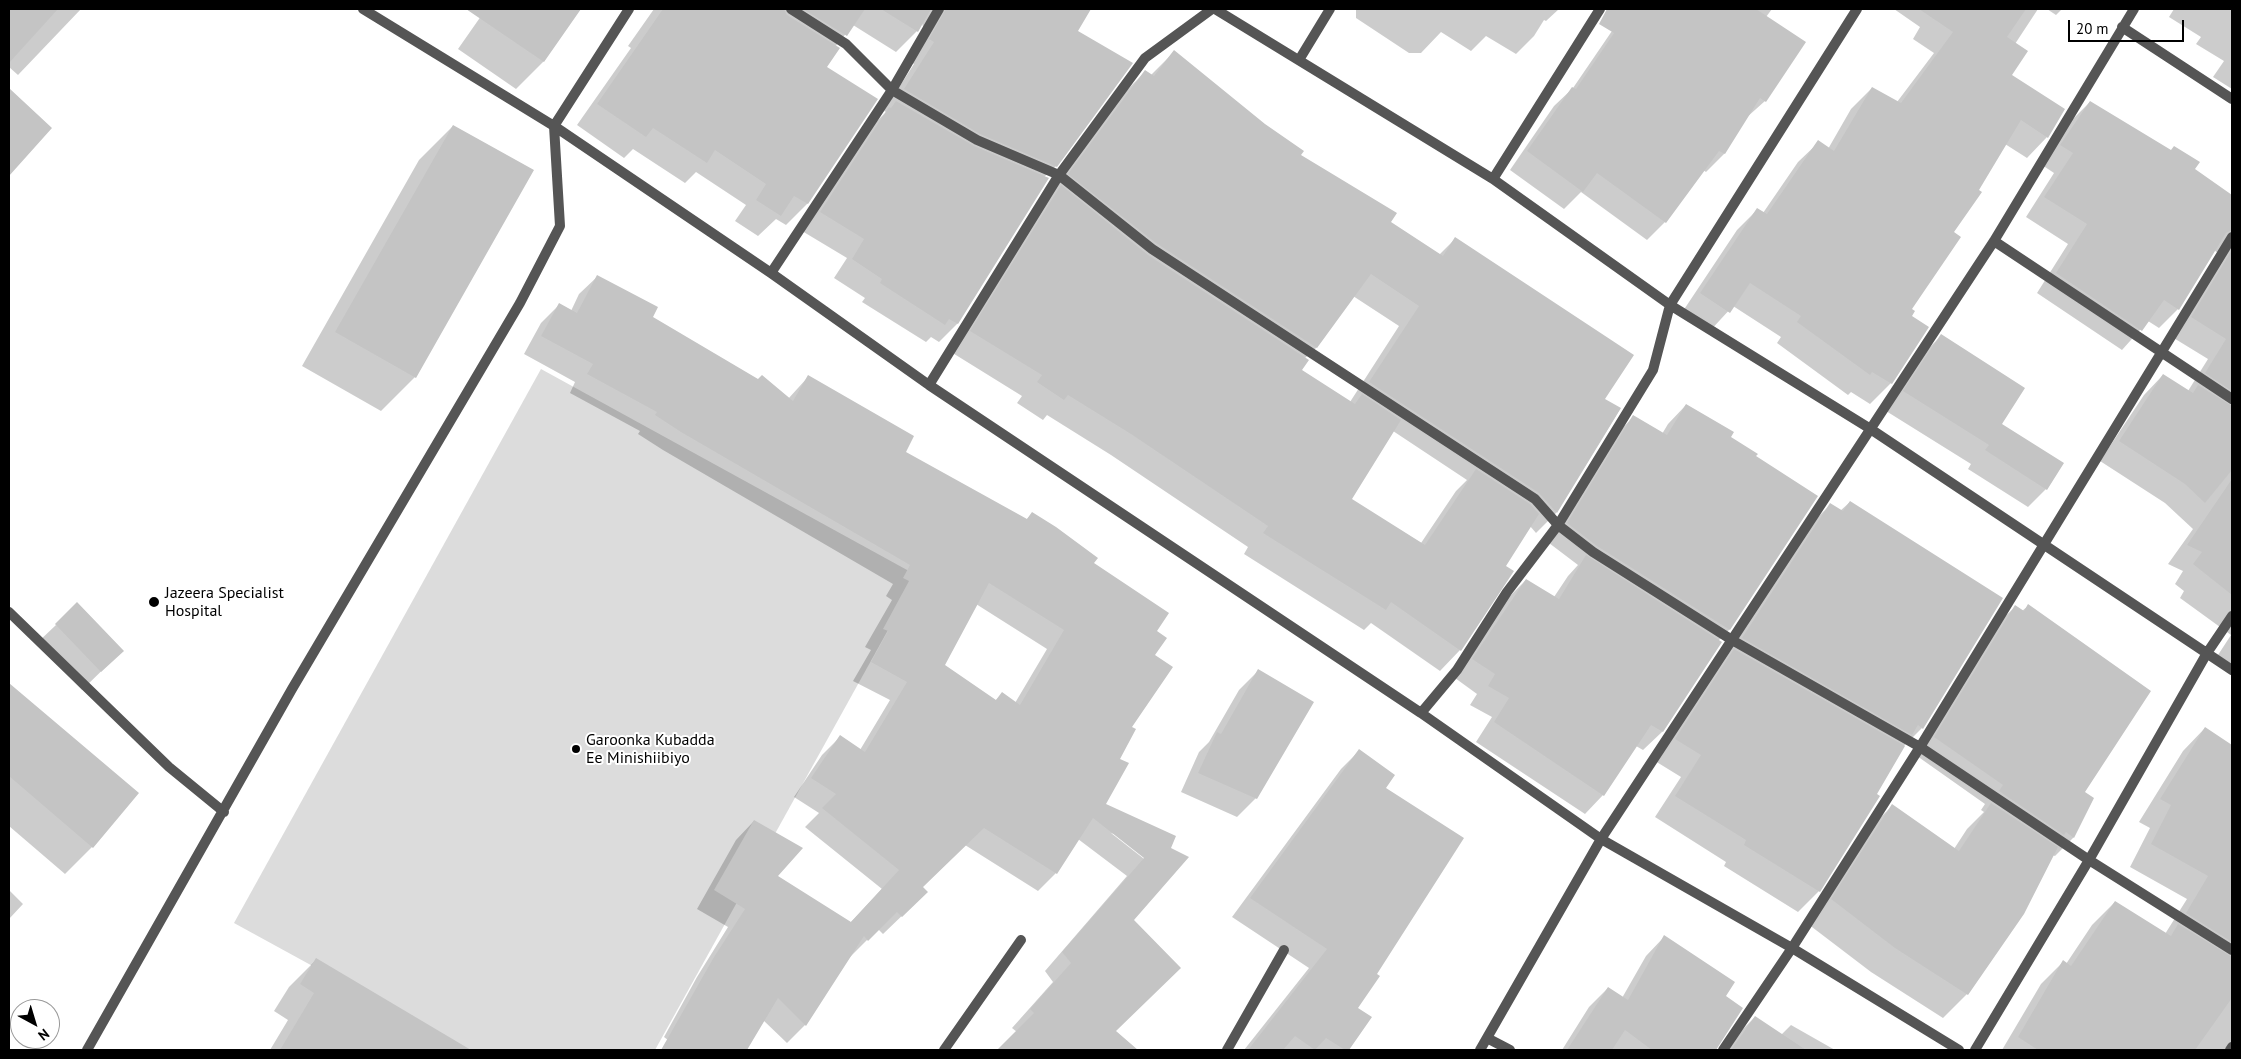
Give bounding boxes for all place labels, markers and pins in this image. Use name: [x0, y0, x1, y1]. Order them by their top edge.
place label: Jazeera Specialist Hospital: [165, 583, 284, 621]
marker: Jazeera Specialist Hospital: [147, 595, 161, 609]
place label: Garoonka Kubadda Ee Minishiibiyo: [586, 730, 715, 768]
marker: Garoonka Kubadda Ee Minishiibiyo: [570, 743, 582, 755]

